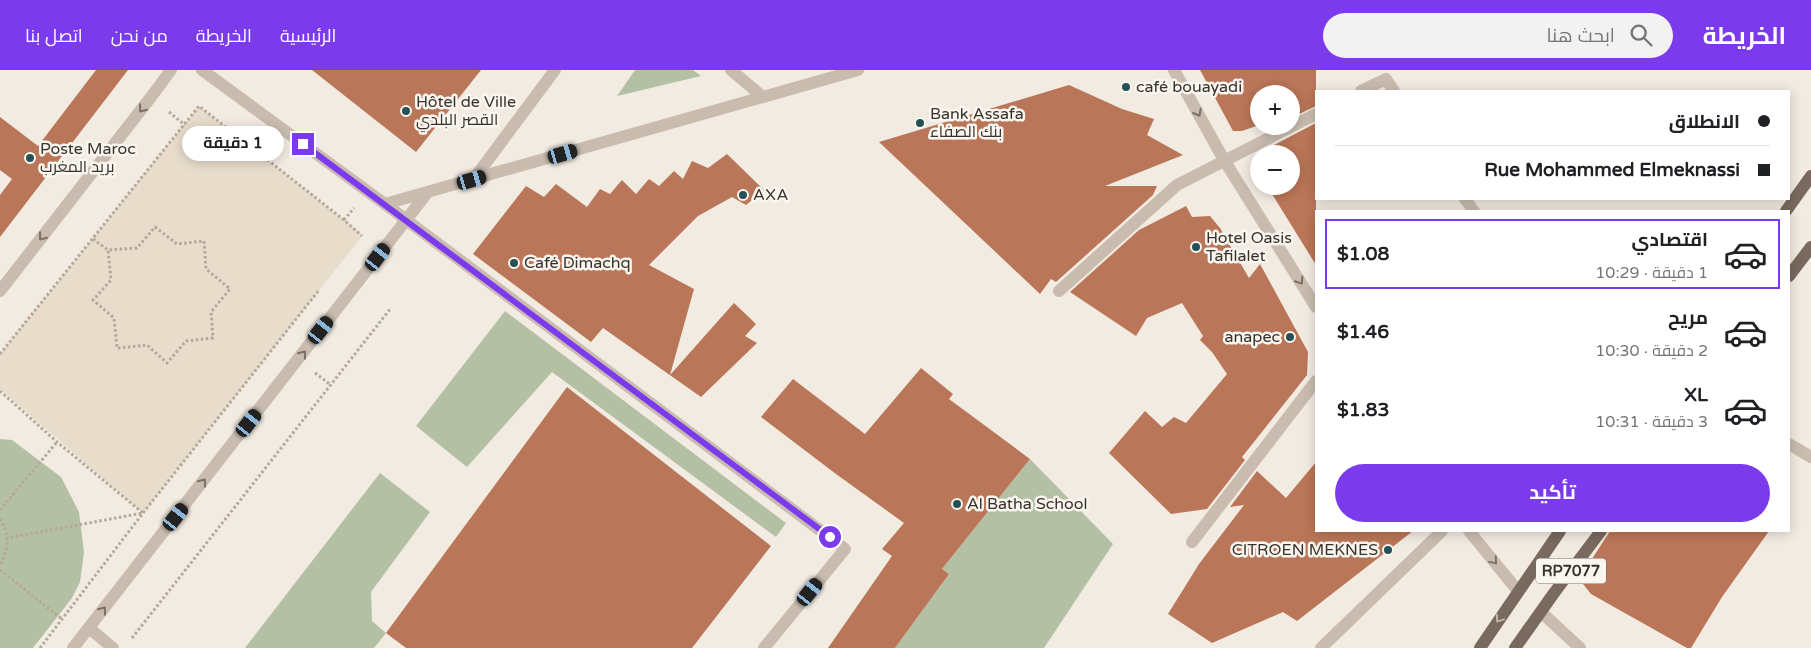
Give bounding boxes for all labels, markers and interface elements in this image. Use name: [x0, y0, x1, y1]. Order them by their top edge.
search box: [1323, 13, 1673, 58]
icon: search: [1627, 21, 1655, 49]
text: الخريطة: [1703, 22, 1786, 51]
text: اتصل بنا: [25, 25, 83, 47]
text: من نحن: [111, 25, 168, 47]
text: الخريطة: [196, 25, 252, 47]
text: الرئيسية: [280, 25, 336, 47]
text: ابحث هنا: [1546, 25, 1615, 47]
place label: café bouayadi: [1136, 77, 1242, 97]
marker: café bouayadi: [1120, 81, 1132, 93]
map controls: [1250, 85, 1300, 195]
button: +: [1250, 85, 1300, 135]
place label: Hôtel de Ville القصر البلدي: [416, 92, 516, 133]
one-way arrow: [139, 103, 147, 112]
place label: Bank Assafa بنك الصفاء: [930, 104, 1024, 142]
marker: Hôtel de Ville القصر البلدي: [400, 105, 412, 117]
one-way arrow: [1192, 107, 1202, 116]
text: الانطلاق: [1669, 111, 1740, 133]
marker: Bank Assafa بنك الصفاء: [914, 117, 926, 129]
callout: 1 دقيقة: [183, 126, 286, 162]
text: 1 دقيقة: [203, 133, 263, 153]
route end: [292, 133, 314, 155]
place label: Poste Maroc بريد المغرب: [40, 139, 136, 177]
car: [546, 143, 579, 165]
button: −: [1250, 145, 1300, 195]
marker: Poste Maroc بريد المغرب: [24, 152, 36, 164]
text: Rue Mohammed Elmeknassi: [1484, 159, 1740, 181]
car: [455, 169, 488, 191]
place label: AXA: [753, 185, 789, 205]
marker: AXA: [737, 189, 749, 201]
place label: Hotel Oasis Tafilalet: [1206, 228, 1292, 266]
text: اقتصادي: [1632, 229, 1708, 251]
one-way arrow: [38, 232, 47, 241]
icon: car: [1723, 232, 1768, 277]
car: [362, 241, 393, 273]
marker: Hotel Oasis Tafilalet: [1190, 241, 1202, 253]
text: $1.08: [1337, 243, 1389, 265]
place label: Café Dimachq: [524, 253, 631, 273]
marker: Café Dimachq: [508, 257, 520, 269]
text: 1 دقيقة · 10:29: [1595, 263, 1708, 283]
one-way arrow: [1294, 276, 1304, 285]
text: مريح: [1668, 307, 1708, 329]
icon: car: [1723, 310, 1768, 355]
car: [305, 314, 336, 346]
text: $1.46: [1337, 321, 1389, 343]
place label: anapec: [1225, 327, 1280, 347]
marker: anapec: [1284, 331, 1296, 343]
text: 2 دقيقة · 10:30: [1595, 341, 1708, 361]
one-way arrow: [298, 351, 306, 360]
text: XL: [1684, 384, 1708, 406]
icon: car: [1723, 388, 1768, 433]
text: $1.83: [1337, 399, 1389, 421]
car: [233, 407, 264, 439]
text: 3 دقيقة · 10:31: [1595, 412, 1708, 432]
button: تأكيد: [1335, 464, 1770, 522]
one-way arrow: [198, 479, 206, 488]
place label: Al Batha School: [967, 494, 1087, 514]
marker: Al Batha School: [951, 498, 963, 510]
car: [160, 501, 191, 533]
route start: [819, 526, 841, 548]
place label: CITROEN MEKNES: [1232, 540, 1378, 560]
marker: CITROEN MEKNES: [1382, 544, 1394, 556]
one-way arrow: [1488, 555, 1496, 564]
road number: RP7077: [1536, 558, 1606, 584]
car: [794, 576, 825, 608]
one-way arrow: [97, 606, 106, 616]
one-way arrow: [1496, 614, 1505, 623]

